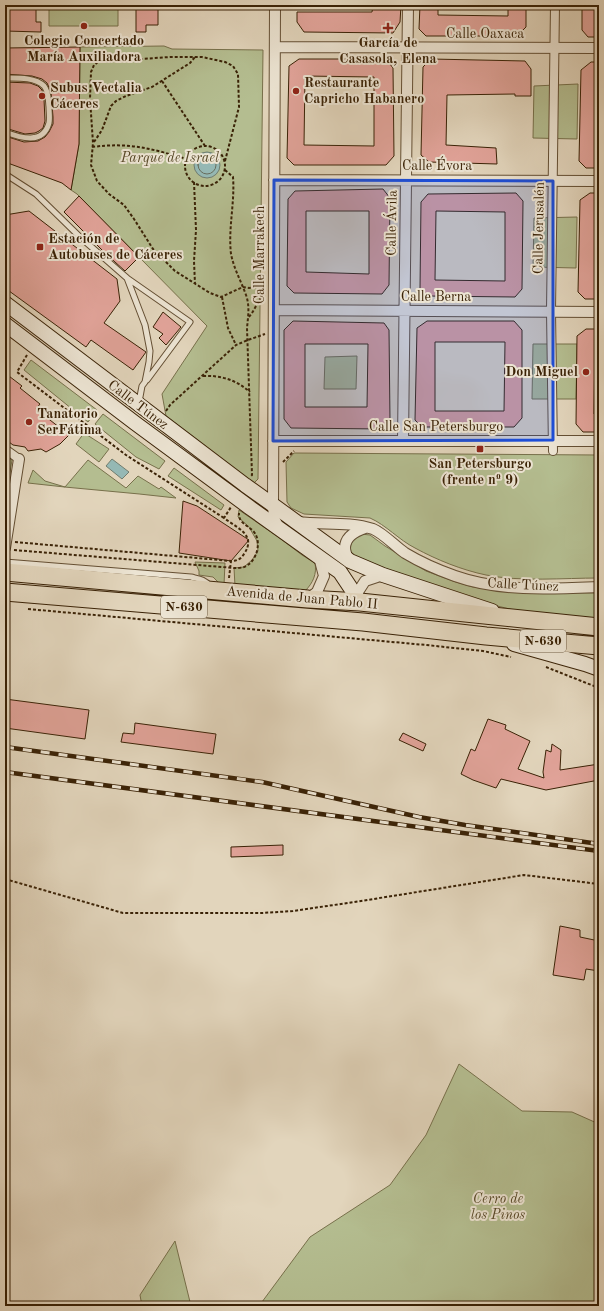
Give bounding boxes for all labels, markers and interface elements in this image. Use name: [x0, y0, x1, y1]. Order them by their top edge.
marker: Colegio Concertado María Auxiliadora: [79, 21, 89, 31]
marker: García de Casasola, Elena: [383, 23, 393, 33]
street label: Calle Oaxaca: [446, 27, 524, 41]
place label: Colegio Concertado María Auxiliadora: [24, 34, 144, 64]
place label: García de Casasola, Elena: [339, 36, 437, 66]
place label: Restaurante Capricho Habanero: [304, 76, 424, 106]
place label: Subus Vectalia Cáceres: [50, 81, 142, 111]
marker: Restaurante Capricho Habanero: [291, 86, 301, 96]
marker: Subus Vectalia Cáceres: [37, 91, 47, 101]
park label: Parque de Israel: [120, 151, 219, 166]
street label: Calle Évora: [402, 156, 472, 173]
street label: Calle Jerusalén: [531, 181, 547, 274]
street label: Calle Ávila: [381, 190, 400, 256]
street label: Calle Marrakech: [253, 205, 267, 304]
place label: Estación de Autobuses de Cáceres: [48, 232, 182, 262]
marker: Estación de Autobuses de Cáceres: [35, 242, 45, 252]
street label: Calle Berna: [401, 290, 471, 304]
place label: Don Miguel: [505, 365, 578, 379]
marker: Don Miguel: [581, 367, 591, 377]
street label: Calle Túnez: [105, 378, 171, 432]
place label: Tanatorio SerFátima: [37, 407, 102, 437]
marker: Tanatorio SerFátima: [24, 417, 34, 427]
street label: Calle San Petersburgo: [369, 420, 503, 434]
marker: San Petersburgo (frente nº 9): [475, 444, 485, 454]
place label: San Petersburgo (frente nº 9): [429, 457, 531, 487]
street label: Calle Túnez: [487, 576, 559, 594]
street label: Avenida de Juan Pablo II: [226, 584, 378, 612]
road number: N-630: [161, 596, 207, 618]
road number: N-630: [520, 630, 566, 652]
park label: Cerro de los Pinos: [471, 1192, 525, 1222]

